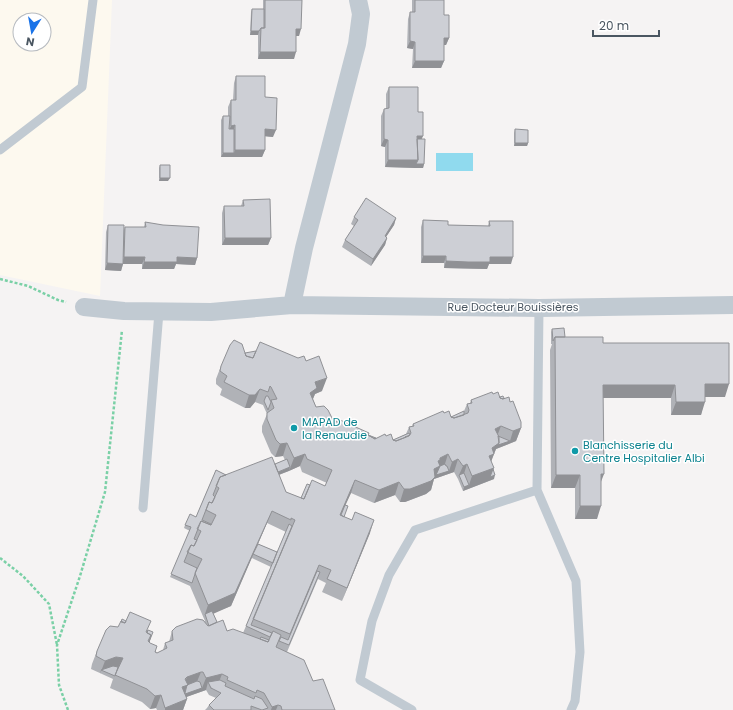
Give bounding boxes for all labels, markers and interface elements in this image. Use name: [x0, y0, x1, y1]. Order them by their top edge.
north arrow: [12, 12, 52, 52]
scale bar: [593, 12, 659, 38]
text: 20 m: [599, 17, 629, 34]
text: N: [25, 33, 36, 50]
street label: Rue Docteur Bouissières: [447, 299, 579, 315]
place label: MAPAD de la Renaudie: [302, 414, 367, 443]
marker: MAPAD de la Renaudie: [289, 423, 299, 433]
place label: Blanchisserie du Centre Hospitalier Albi: [583, 437, 705, 466]
marker: Blanchisserie du Centre Hospitalier Albi: [570, 446, 580, 456]

